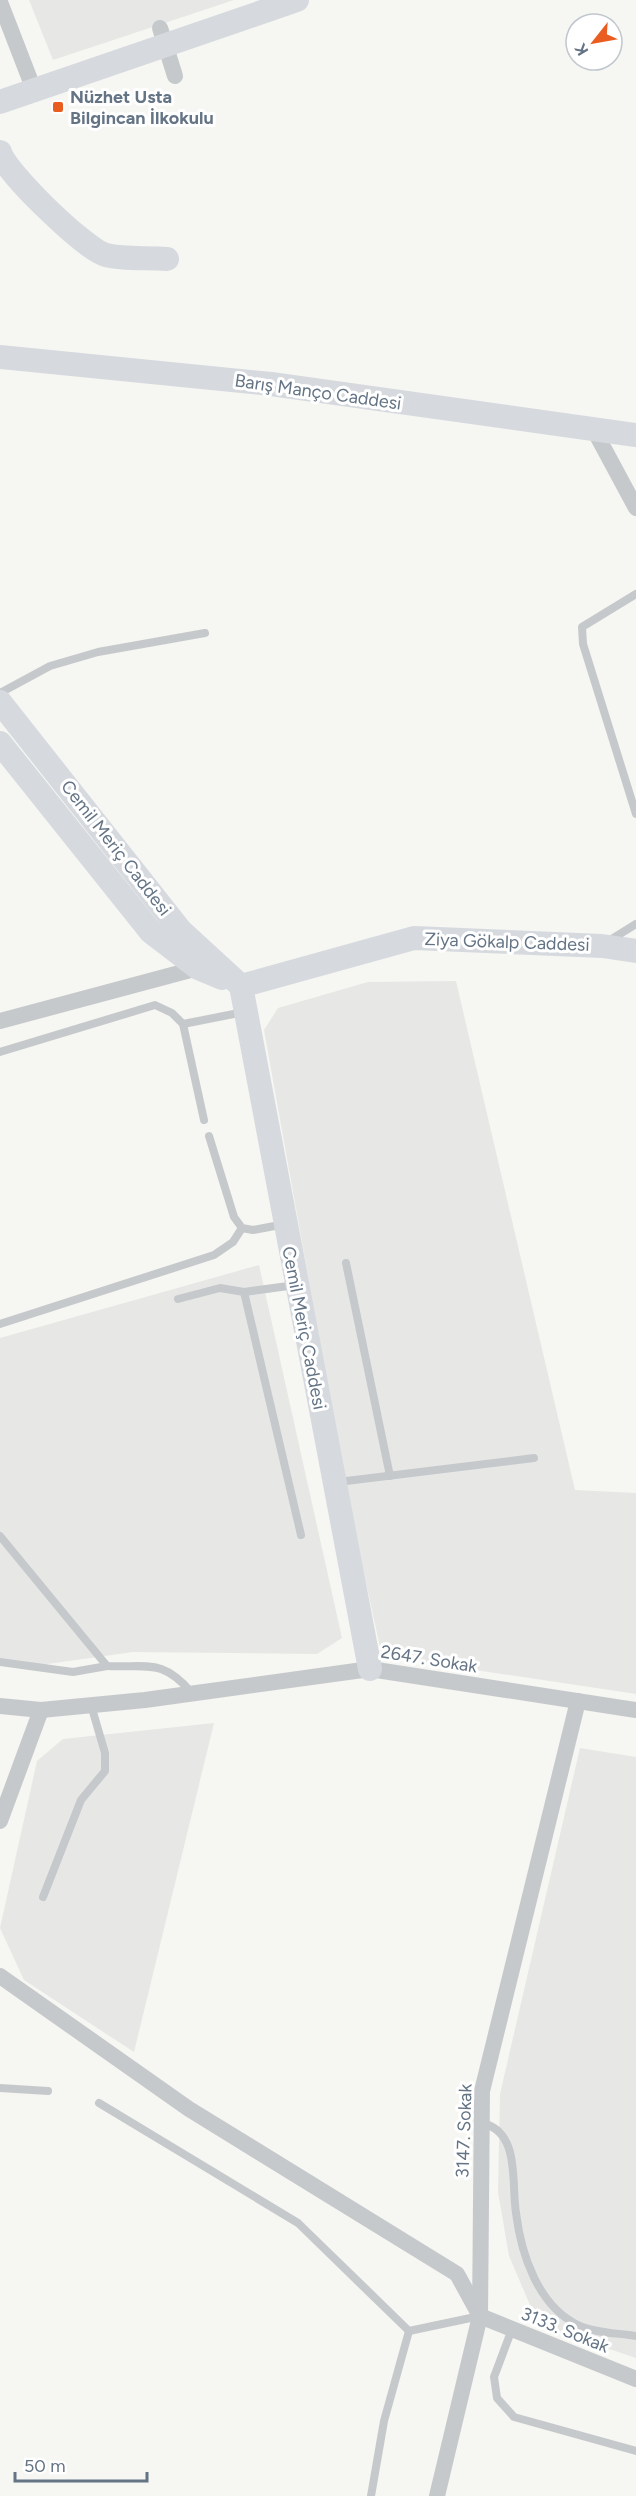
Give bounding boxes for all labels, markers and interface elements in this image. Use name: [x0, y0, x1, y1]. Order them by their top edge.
north arrow: [564, 12, 624, 72]
text: K: [571, 40, 592, 59]
place label: Nüzhet Usta Bilgincan İlkokulu: [70, 86, 214, 129]
marker: Nüzhet Usta Bilgincan İlkokulu: [51, 100, 65, 114]
street label: Barış Manço Caddesi: [233, 369, 403, 415]
street label: Cemil Meriç Caddesi: [56, 776, 176, 920]
street label: Ziya Gökalp Caddesi: [424, 928, 590, 956]
street label: Cemil Meriç Caddesi: [277, 1244, 331, 1412]
street label: 2647. Sokak: [379, 1641, 479, 1678]
street label: 3147. Sokak: [451, 2083, 477, 2178]
street label: 3133. Sokak: [518, 2302, 612, 2358]
scale bar: [15, 2445, 147, 2483]
text: 50 m: [24, 2455, 66, 2477]

